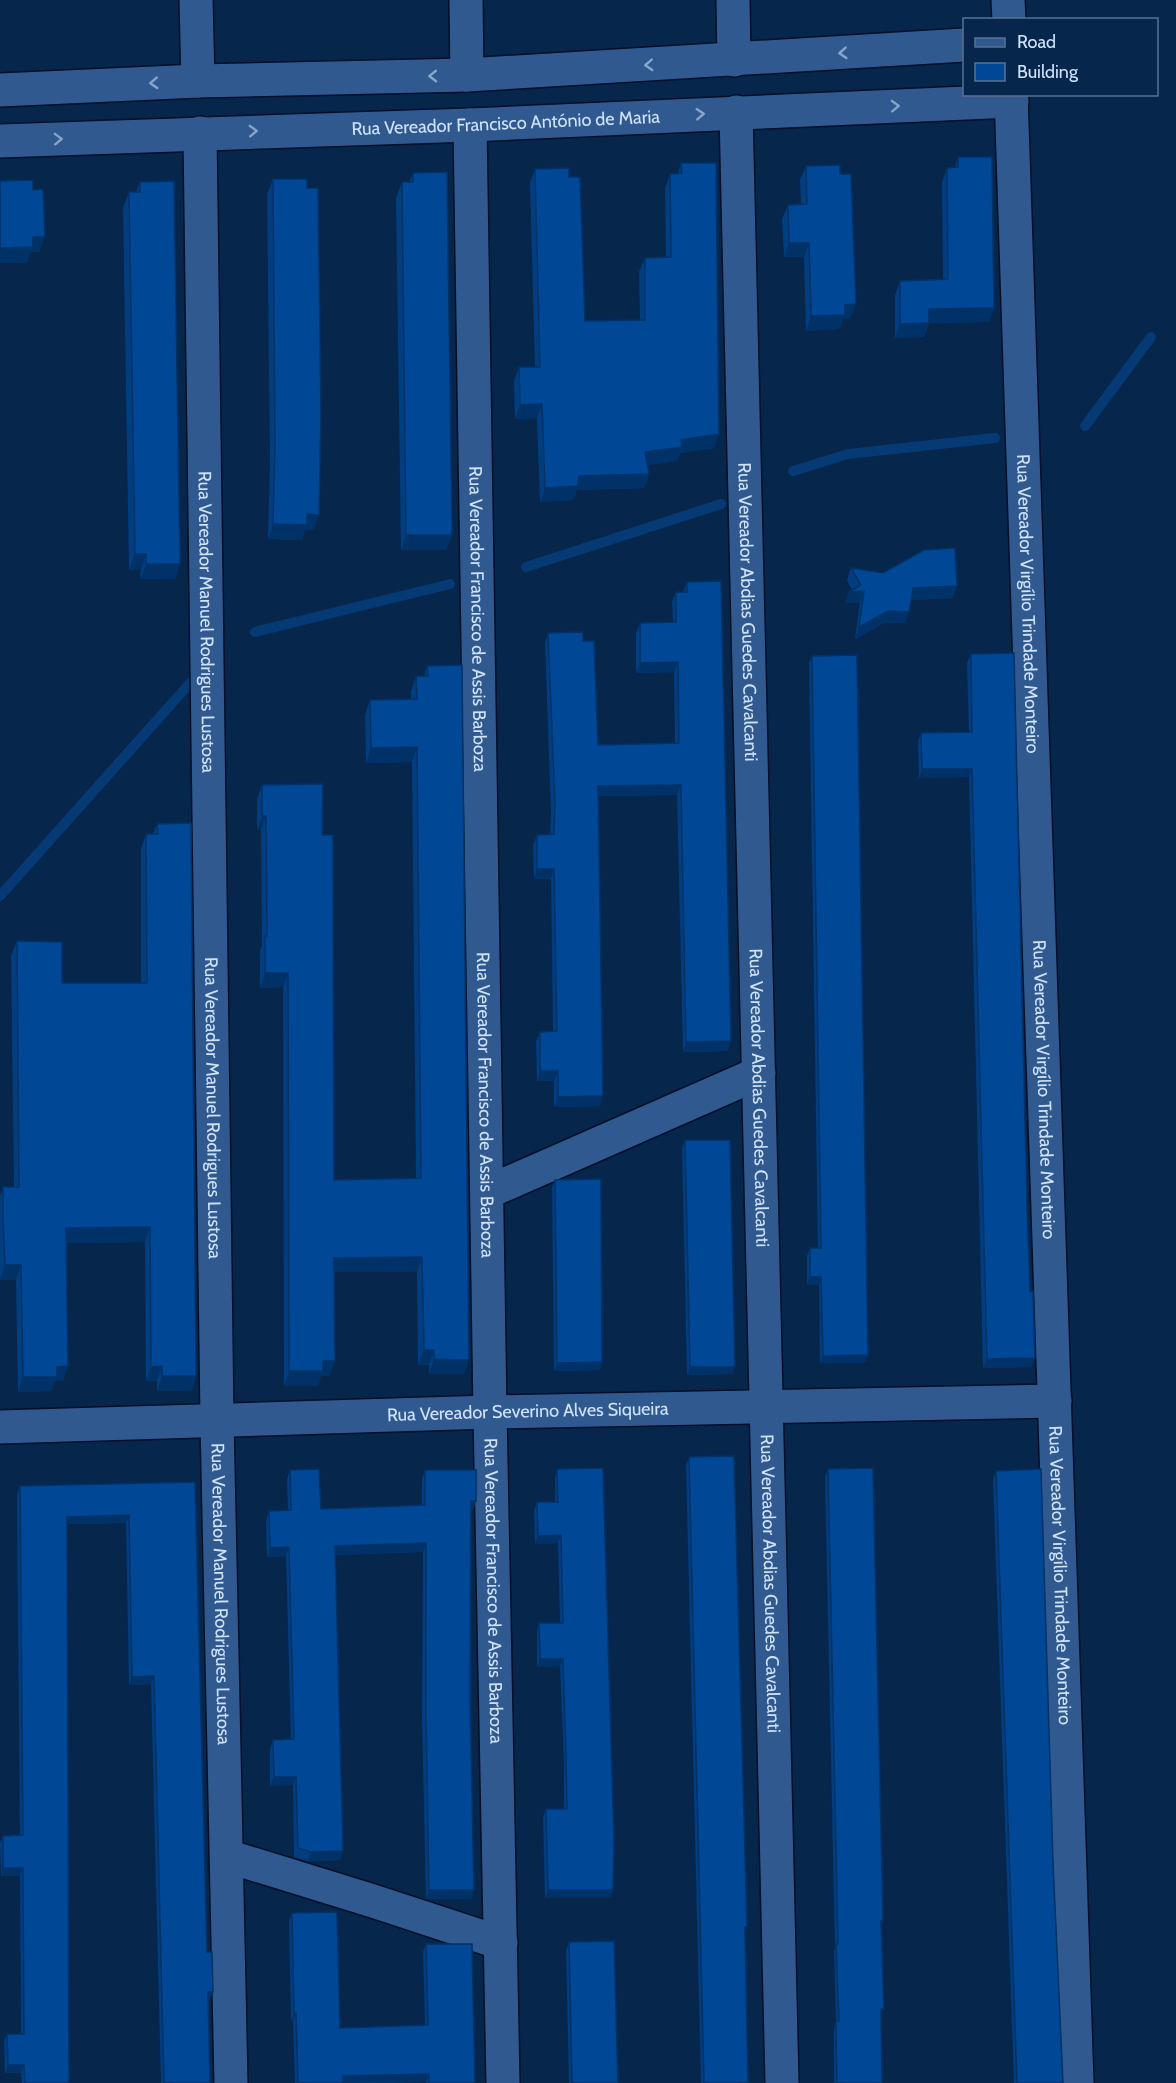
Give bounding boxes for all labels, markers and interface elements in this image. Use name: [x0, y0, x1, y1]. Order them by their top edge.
legend: [963, 18, 1158, 96]
text: Road: [1017, 31, 1056, 53]
one-way arrow: [839, 46, 848, 59]
one-way arrow: [644, 58, 653, 71]
text: Building: [1017, 61, 1079, 83]
one-way arrow: [428, 70, 437, 82]
one-way arrow: [150, 77, 159, 90]
one-way arrow: [890, 99, 899, 112]
street label: Rua Vereador Francisco António de Maria: [351, 106, 661, 140]
one-way arrow: [695, 107, 704, 120]
one-way arrow: [249, 125, 258, 138]
one-way arrow: [54, 133, 63, 145]
street label: Rua Vereador Virgílio Trindade Monteiro: [1012, 454, 1044, 754]
street label: Rua Vereador Abdias Guedes Cavalcanti: [733, 462, 762, 762]
street label: Rua Vereador Francisco de Assis Barboza: [464, 466, 491, 772]
street label: Rua Vereador Manuel Rodrigues Lustosa: [193, 471, 219, 773]
street label: Rua Vereador Virgílio Trindade Monteiro: [1028, 939, 1060, 1240]
street label: Rua Vereador Abdias Guedes Cavalcanti: [745, 948, 773, 1247]
street label: Rua Vereador Francisco de Assis Barboza: [472, 952, 499, 1258]
street label: Rua Vereador Manuel Rodrigues Lustosa: [200, 957, 226, 1259]
street label: Rua Vereador Severino Alves Siqueira: [387, 1398, 669, 1426]
street label: Rua Vereador Virgílio Trindade Monteiro: [1044, 1425, 1076, 1725]
street label: Rua Vereador Abdias Guedes Cavalcanti: [756, 1434, 785, 1733]
street label: Rua Vereador Francisco de Assis Barboza: [480, 1438, 507, 1744]
street label: Rua Vereador Manuel Rodrigues Lustosa: [206, 1443, 235, 1745]

